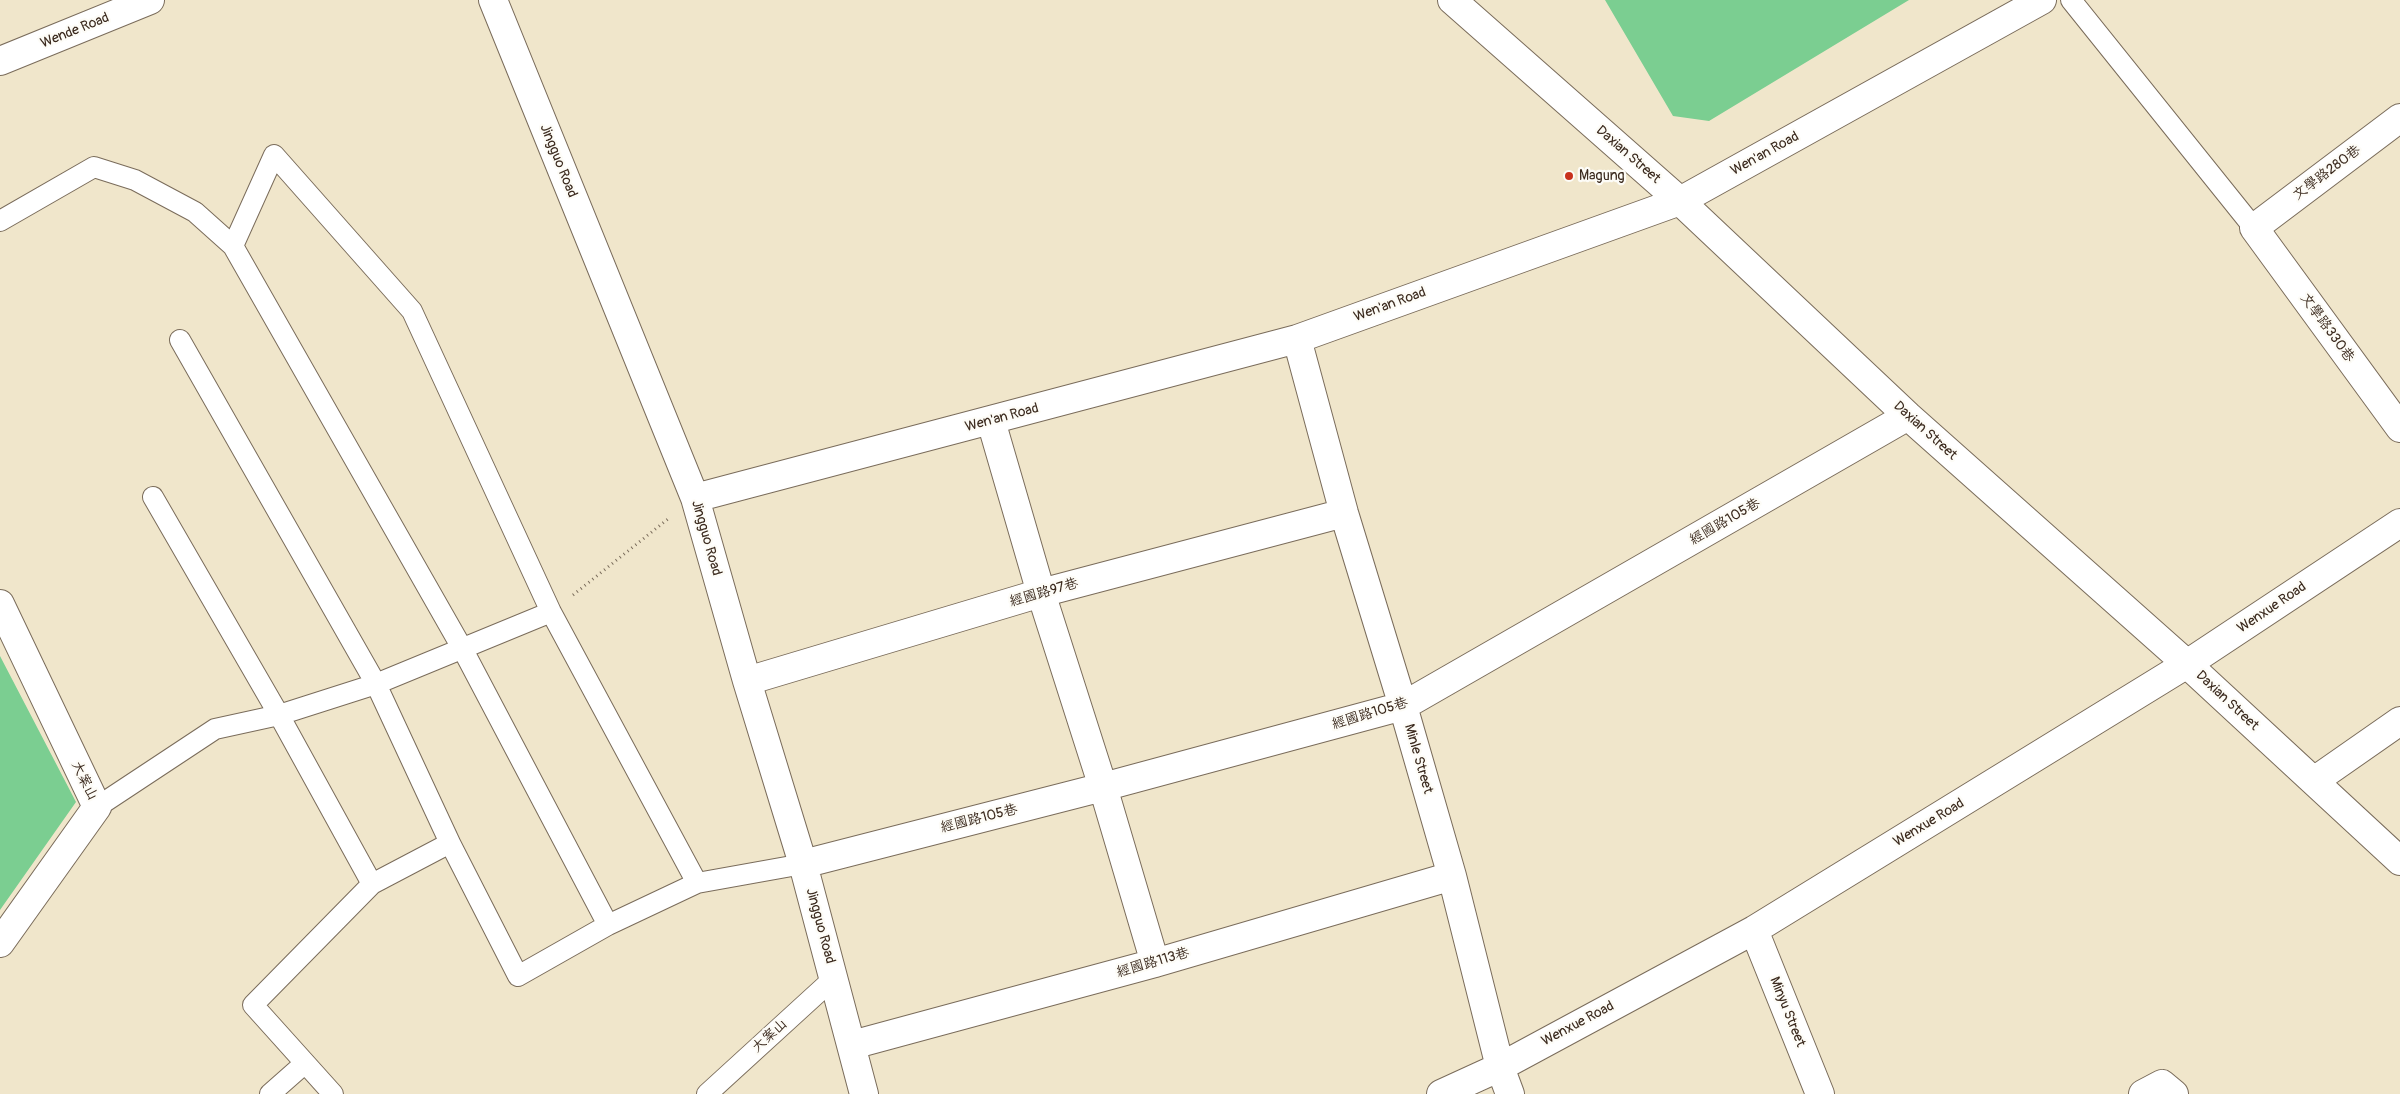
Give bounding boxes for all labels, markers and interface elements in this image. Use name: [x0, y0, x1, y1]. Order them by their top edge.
street label: Wende Road: [38, 10, 112, 52]
street label: Jingguo Road: [536, 122, 580, 200]
street label: Daxian Street: [1592, 122, 1664, 188]
street label: Wen'an Road: [1728, 128, 1802, 180]
street label: 文學路280巷: [2290, 142, 2364, 204]
place label: Magung: [1579, 168, 1625, 184]
marker: Magung: [1563, 170, 1575, 182]
street label: Wen'an Road: [1352, 284, 1428, 326]
street label: 文學路330巷: [2296, 290, 2358, 366]
street label: Daxian Street: [1890, 398, 1960, 464]
street label: Wen'an Road: [963, 400, 1041, 436]
street label: 經國路105巷: [1687, 495, 1763, 549]
street label: Jingguo Road: [687, 498, 725, 578]
street label: 經國路97巷: [1008, 575, 1080, 611]
street label: Wenxue Road: [2234, 579, 2310, 637]
street label: Daxian Street: [2192, 668, 2262, 734]
street label: 經國路105巷: [1330, 694, 1410, 734]
street label: Minle Street: [1400, 722, 1436, 796]
street label: 大案山: [67, 758, 101, 804]
street label: Wenxue Road: [1891, 795, 1967, 851]
street label: 經國路105巷: [939, 801, 1019, 837]
street label: Jingguo Road: [802, 886, 838, 966]
street label: 經國路113巷: [1115, 945, 1191, 981]
street label: Minyu Street: [1765, 975, 1809, 1049]
street label: Wenxue Road: [1539, 998, 1617, 1050]
street label: 大案山: [749, 1016, 791, 1056]

